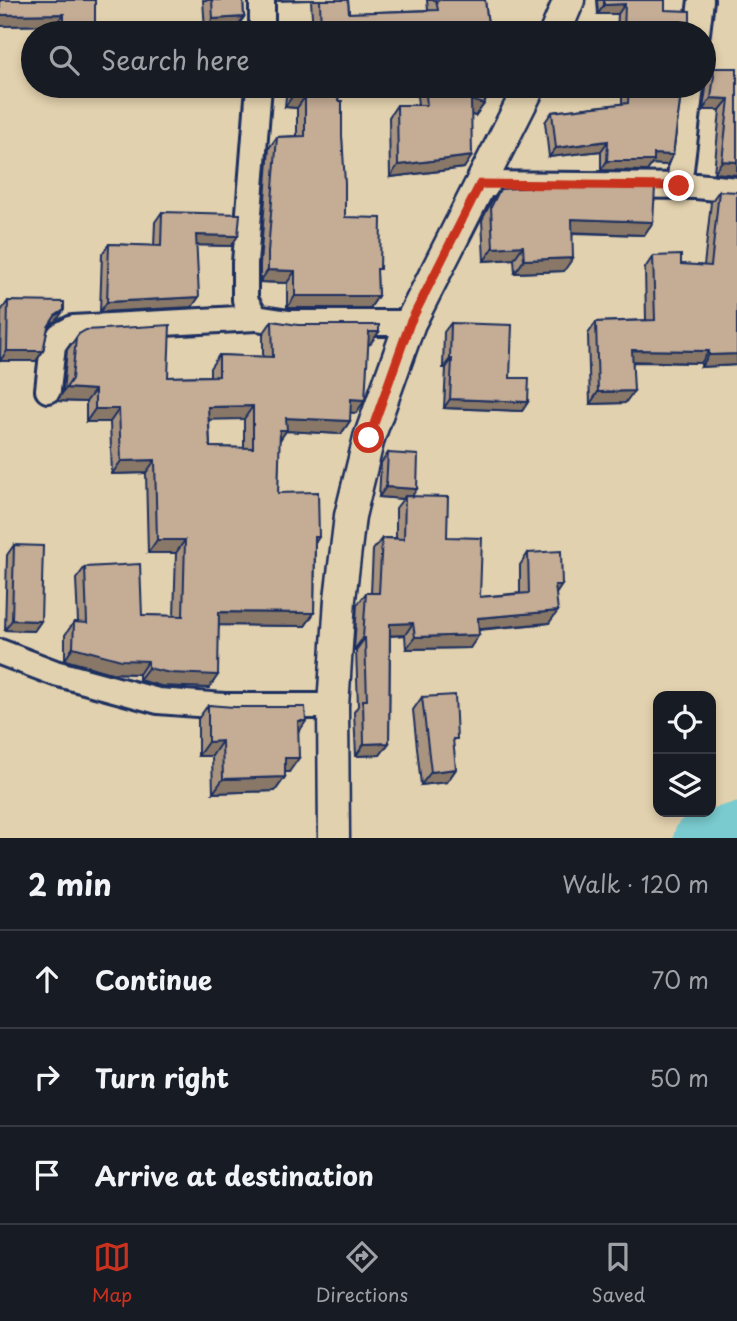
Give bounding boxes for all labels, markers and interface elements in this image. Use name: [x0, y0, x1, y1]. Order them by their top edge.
search box: [21, 21, 716, 98]
text: Search here: [101, 40, 250, 79]
icon: search: [45, 41, 83, 79]
route end: [663, 170, 694, 201]
route start: [353, 422, 384, 453]
map controls: [653, 691, 716, 817]
button: locate: [653, 691, 716, 754]
button: layers: [653, 754, 716, 817]
text: 2 min: [28, 861, 112, 906]
text: Walk · 120 m: [562, 866, 709, 901]
icon: ahead: [28, 960, 66, 998]
text: Continue: [95, 960, 212, 999]
text: 70 m: [651, 962, 709, 997]
icon: right: [28, 1058, 66, 1096]
text: Turn right: [95, 1058, 229, 1097]
text: 50 m: [649, 1060, 709, 1095]
icon: arrive: [28, 1156, 66, 1194]
text: Arrive at destination: [95, 1156, 374, 1195]
tab: Map: [92, 1238, 132, 1308]
tab: Directions: [316, 1238, 408, 1308]
tab: Saved: [591, 1238, 645, 1308]

